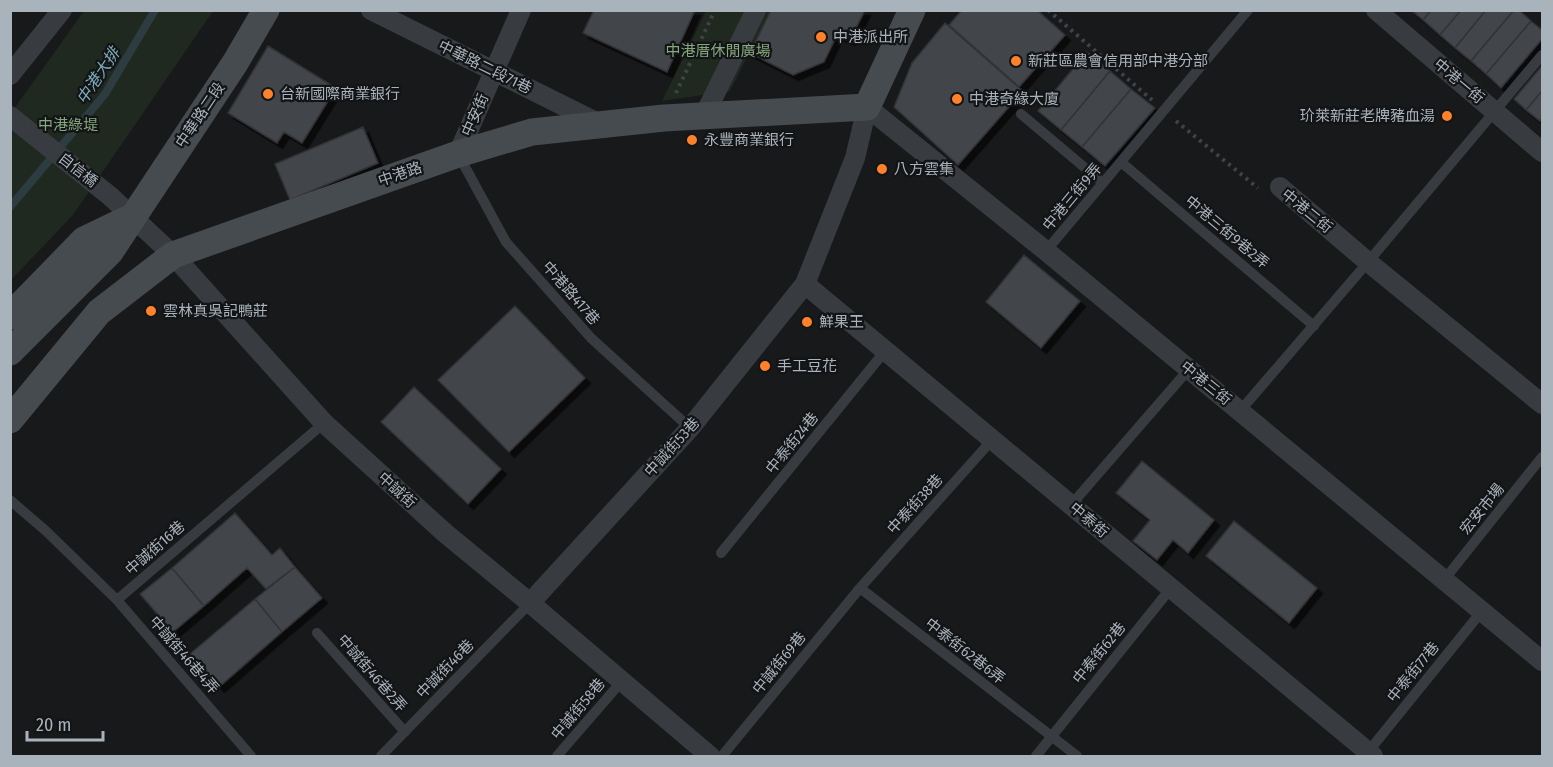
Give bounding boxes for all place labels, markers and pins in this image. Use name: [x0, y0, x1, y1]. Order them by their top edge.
place label: 中港派出所: [833, 28, 908, 46]
marker: 中港派出所: [814, 30, 828, 44]
place label: 新莊區農會信用部中港分部: [1028, 52, 1208, 70]
marker: 新莊區農會信用部中港分部: [1009, 54, 1023, 68]
place label: 台新國際商業銀行: [280, 85, 400, 103]
marker: 台新國際商業銀行: [261, 87, 275, 101]
place label: 中港奇緣大廈: [969, 90, 1059, 108]
marker: 中港奇緣大廈: [950, 92, 964, 106]
place label: 玠萊新莊老牌豬血湯: [1300, 107, 1435, 125]
marker: 玠萊新莊老牌豬血湯: [1440, 109, 1454, 123]
place label: 永豐商業銀行: [704, 131, 794, 149]
marker: 永豐商業銀行: [685, 133, 699, 147]
place label: 八方雲集: [894, 160, 954, 178]
marker: 八方雲集: [875, 162, 889, 176]
place label: 雲林真吳記鴨莊: [163, 302, 268, 320]
marker: 雲林真吳記鴨莊: [144, 304, 158, 318]
place label: 鮮果王: [819, 313, 864, 331]
marker: 鮮果王: [800, 315, 814, 329]
place label: 手工豆花: [777, 357, 837, 375]
marker: 手工豆花: [758, 359, 772, 373]

